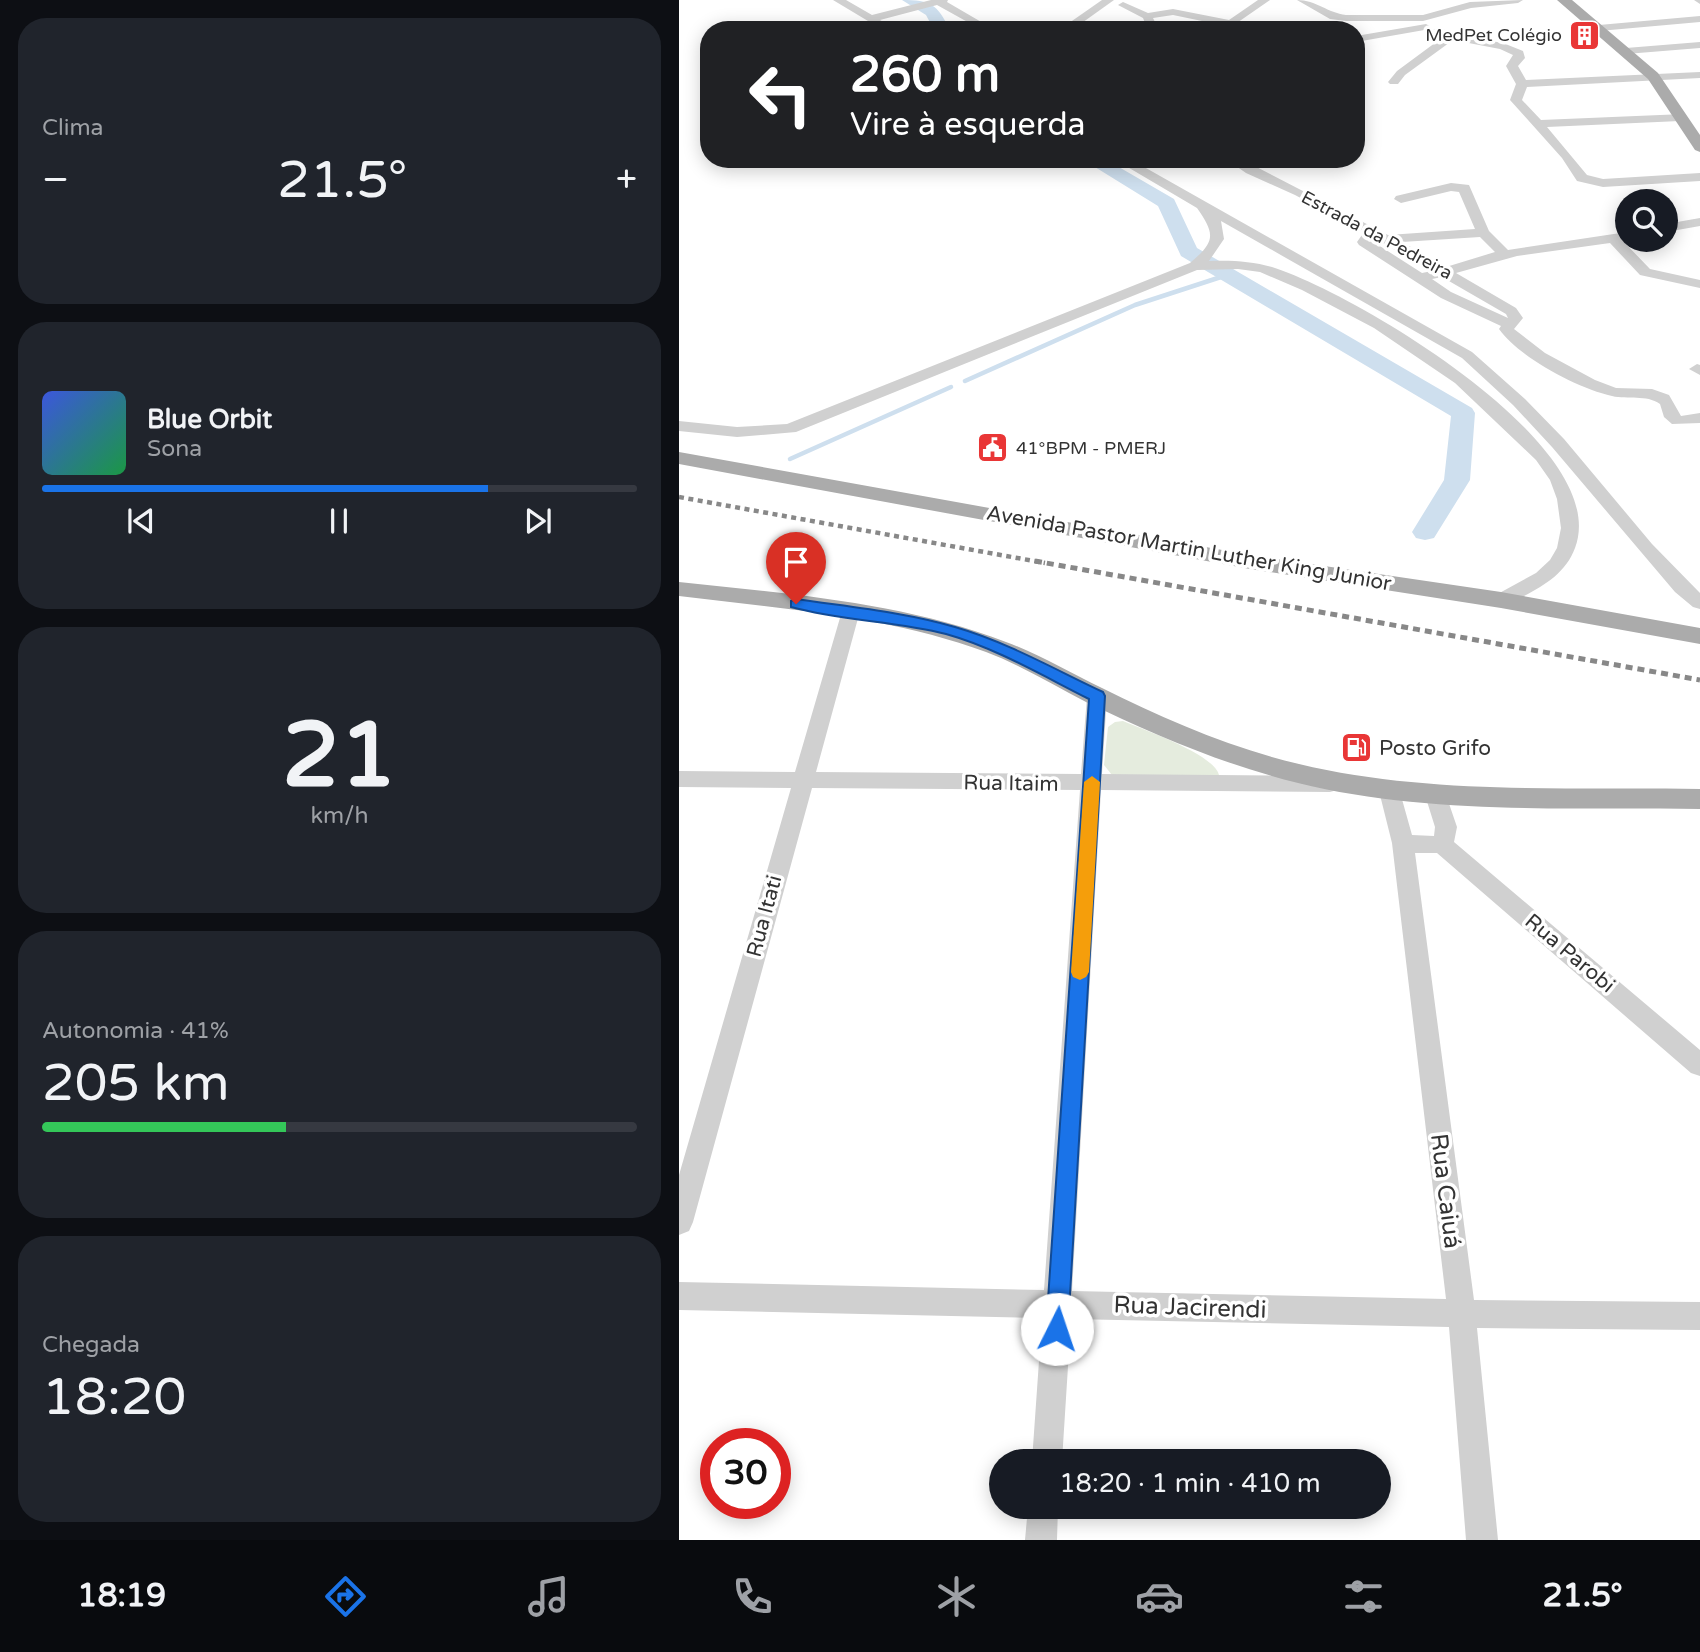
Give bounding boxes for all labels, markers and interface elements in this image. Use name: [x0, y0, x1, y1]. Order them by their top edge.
building icon: MedPet Colégio: [1568, 18, 1602, 52]
place label: MedPet Colégio: [1425, 24, 1562, 46]
text: 260 m: [850, 46, 1000, 105]
icon: left: [735, 49, 826, 140]
text: Vire à esquerda: [850, 106, 1086, 144]
text: Clima: [42, 114, 103, 142]
text: 21.5°: [277, 149, 407, 212]
text: −: [42, 157, 69, 203]
text: +: [616, 157, 637, 203]
street label: Estrada da Pedreira: [1298, 186, 1456, 284]
map controls: [1615, 189, 1678, 252]
button: search: [1615, 189, 1678, 252]
text: Blue Orbit: [147, 404, 272, 435]
public building icon: 41°BPM - PMERJ: [976, 431, 1010, 465]
text: Sona: [147, 435, 202, 463]
place label: 41°BPM - PMERJ: [1016, 437, 1166, 459]
street label: Avenida Pastor Martin Luther King Junior: [984, 501, 1393, 596]
icon: previous: [122, 502, 160, 540]
icon: pause: [320, 502, 358, 540]
icon: next: [519, 502, 557, 540]
pin: [766, 532, 826, 604]
icon: arrive: [777, 543, 815, 581]
text: 21: [282, 701, 397, 811]
fuel station icon: Posto Grifo: [1339, 731, 1373, 765]
place label: Posto Grifo: [1379, 736, 1491, 761]
street label: Rua Itaim: [963, 770, 1059, 797]
text: km/h: [311, 802, 368, 830]
street label: Rua Itati: [742, 873, 787, 960]
street label: Rua Parobi: [1520, 909, 1620, 998]
text: Autonomia · 41%: [42, 1017, 229, 1045]
text: 205 km: [42, 1052, 230, 1115]
street label: Rua Caiuá: [1424, 1132, 1467, 1250]
street label: Rua Jacirendi: [1113, 1290, 1267, 1325]
position arrow: [1020, 1292, 1094, 1366]
text: Chegada: [42, 1331, 140, 1359]
text: 18:20: [42, 1366, 186, 1429]
speed limit sign: 30: [700, 1428, 791, 1519]
text: 18:20 · 1 min · 410 m: [1059, 1468, 1321, 1499]
icon: directions: [321, 1572, 370, 1621]
icon: music: [524, 1572, 573, 1621]
icon: phone: [728, 1572, 777, 1621]
icon: climate: [932, 1572, 981, 1621]
icon: car: [1135, 1572, 1184, 1621]
icon: filters: [1339, 1572, 1388, 1621]
text: 18:19: [77, 1577, 166, 1615]
text: 21.5°: [1543, 1577, 1623, 1615]

